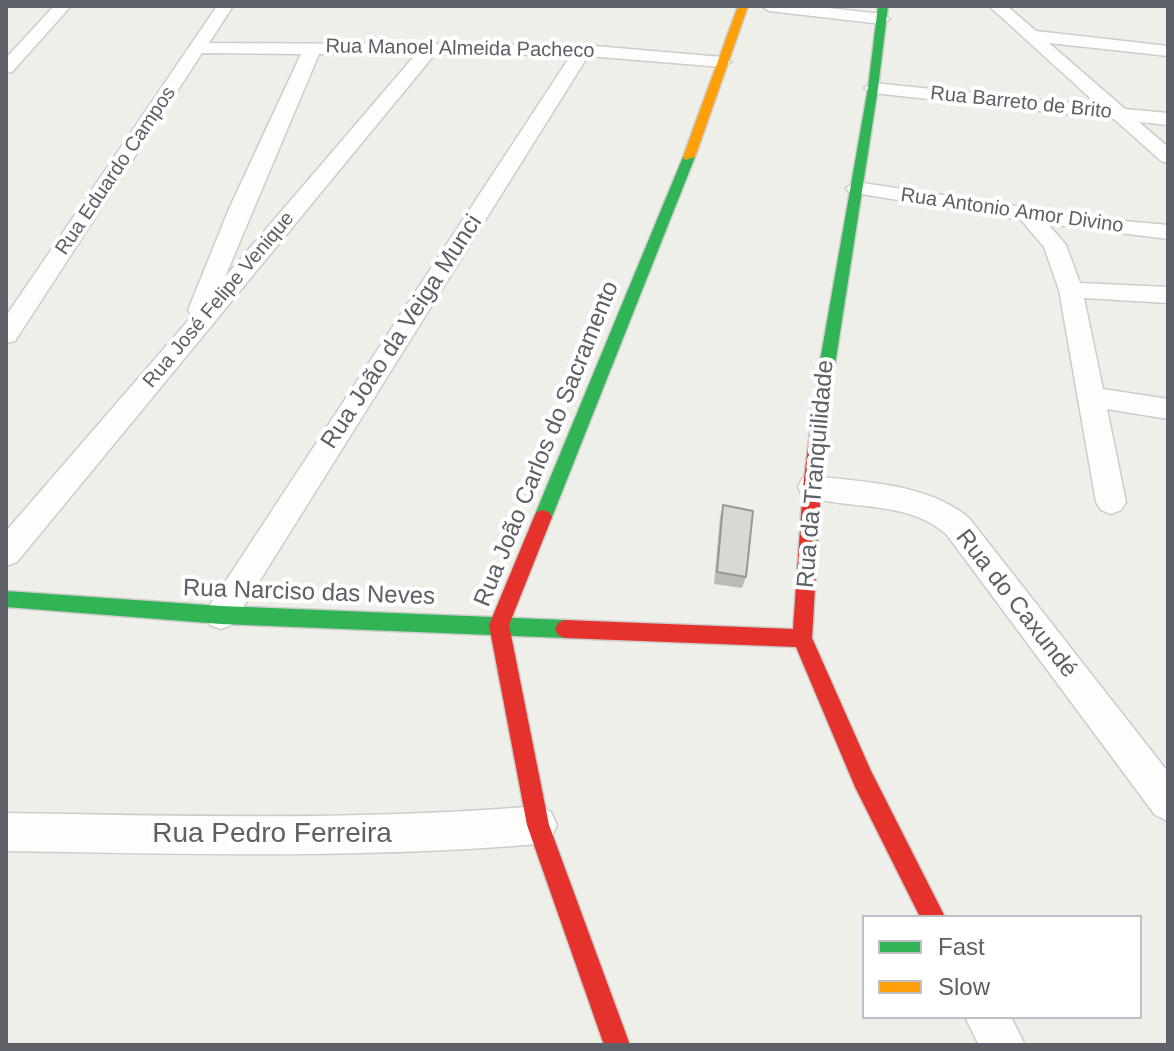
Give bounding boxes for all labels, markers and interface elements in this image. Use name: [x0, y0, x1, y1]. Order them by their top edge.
street label: Rua Manoel Almeida Pacheco: [325, 35, 595, 63]
street label: Rua Eduardo Campos: [51, 82, 181, 260]
street label: Rua Barreto de Brito: [929, 82, 1113, 124]
street label: Rua Antonio Amor Divino: [899, 183, 1125, 239]
street label: Rua José Felipe Venique: [138, 207, 300, 393]
street label: Rua João da Veiga Munci: [315, 209, 489, 455]
street label: Rua João Carlos do Sacramento: [468, 277, 626, 611]
street label: Rua da Tranquilidade: [792, 359, 840, 589]
street label: Rua do Caxundé: [949, 524, 1083, 684]
street label: Rua Narciso das Neves: [183, 574, 435, 612]
street label: Rua Pedro Ferreira: [152, 817, 392, 851]
legend: [862, 915, 1142, 1019]
text: Fast: [938, 933, 985, 960]
text: Slow: [938, 973, 990, 1000]

